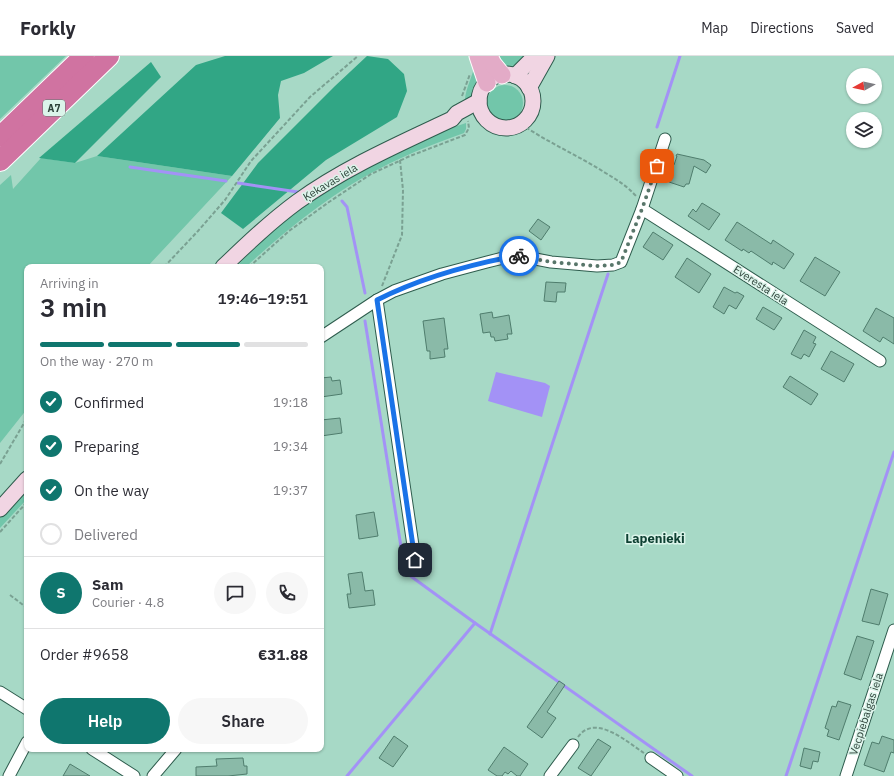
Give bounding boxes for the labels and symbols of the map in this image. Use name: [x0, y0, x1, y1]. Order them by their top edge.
north arrow: [846, 68, 882, 104]
road number: A7: [43, 100, 65, 116]
pin: [640, 149, 674, 183]
street label: Ķekavas iela: [300, 160, 360, 204]
courier: [499, 236, 539, 276]
street label: Everesta iela: [731, 262, 791, 308]
district label: Lapenieki: [625, 530, 685, 547]
pin: [398, 543, 432, 577]
street label: Vecpiebalgas iela: [846, 671, 886, 757]

